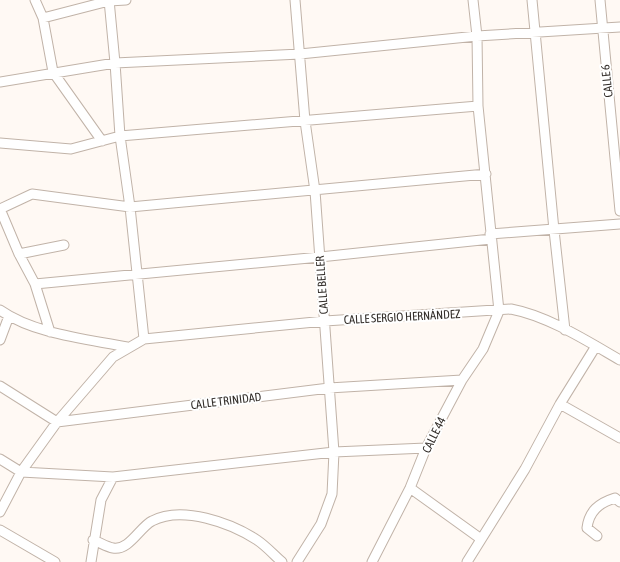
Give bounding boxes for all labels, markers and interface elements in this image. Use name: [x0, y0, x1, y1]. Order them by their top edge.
street label: CALLE 6: [598, 64, 616, 98]
street label: CALLE BELLER: [313, 255, 331, 315]
street label: CALLE SERGIO HERNÁNDEZ: [343, 307, 461, 327]
street label: CALLE TRINIDAD: [190, 390, 262, 412]
street label: CALLE 44: [419, 414, 449, 455]

